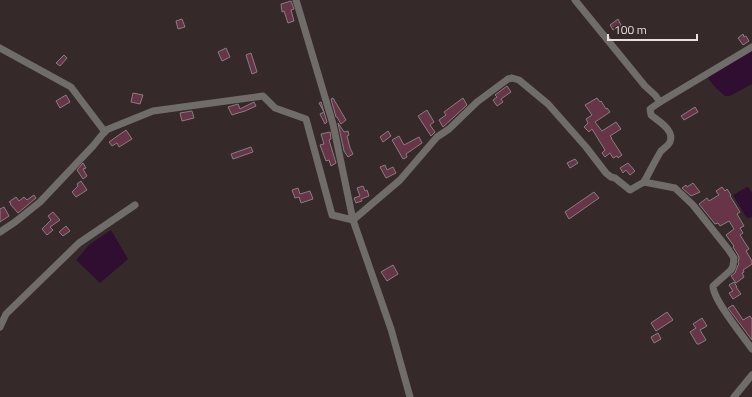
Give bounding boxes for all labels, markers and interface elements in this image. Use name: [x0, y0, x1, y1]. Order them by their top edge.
scale bar: [608, 16, 697, 42]
text: 100 m: [614, 20, 647, 39]

